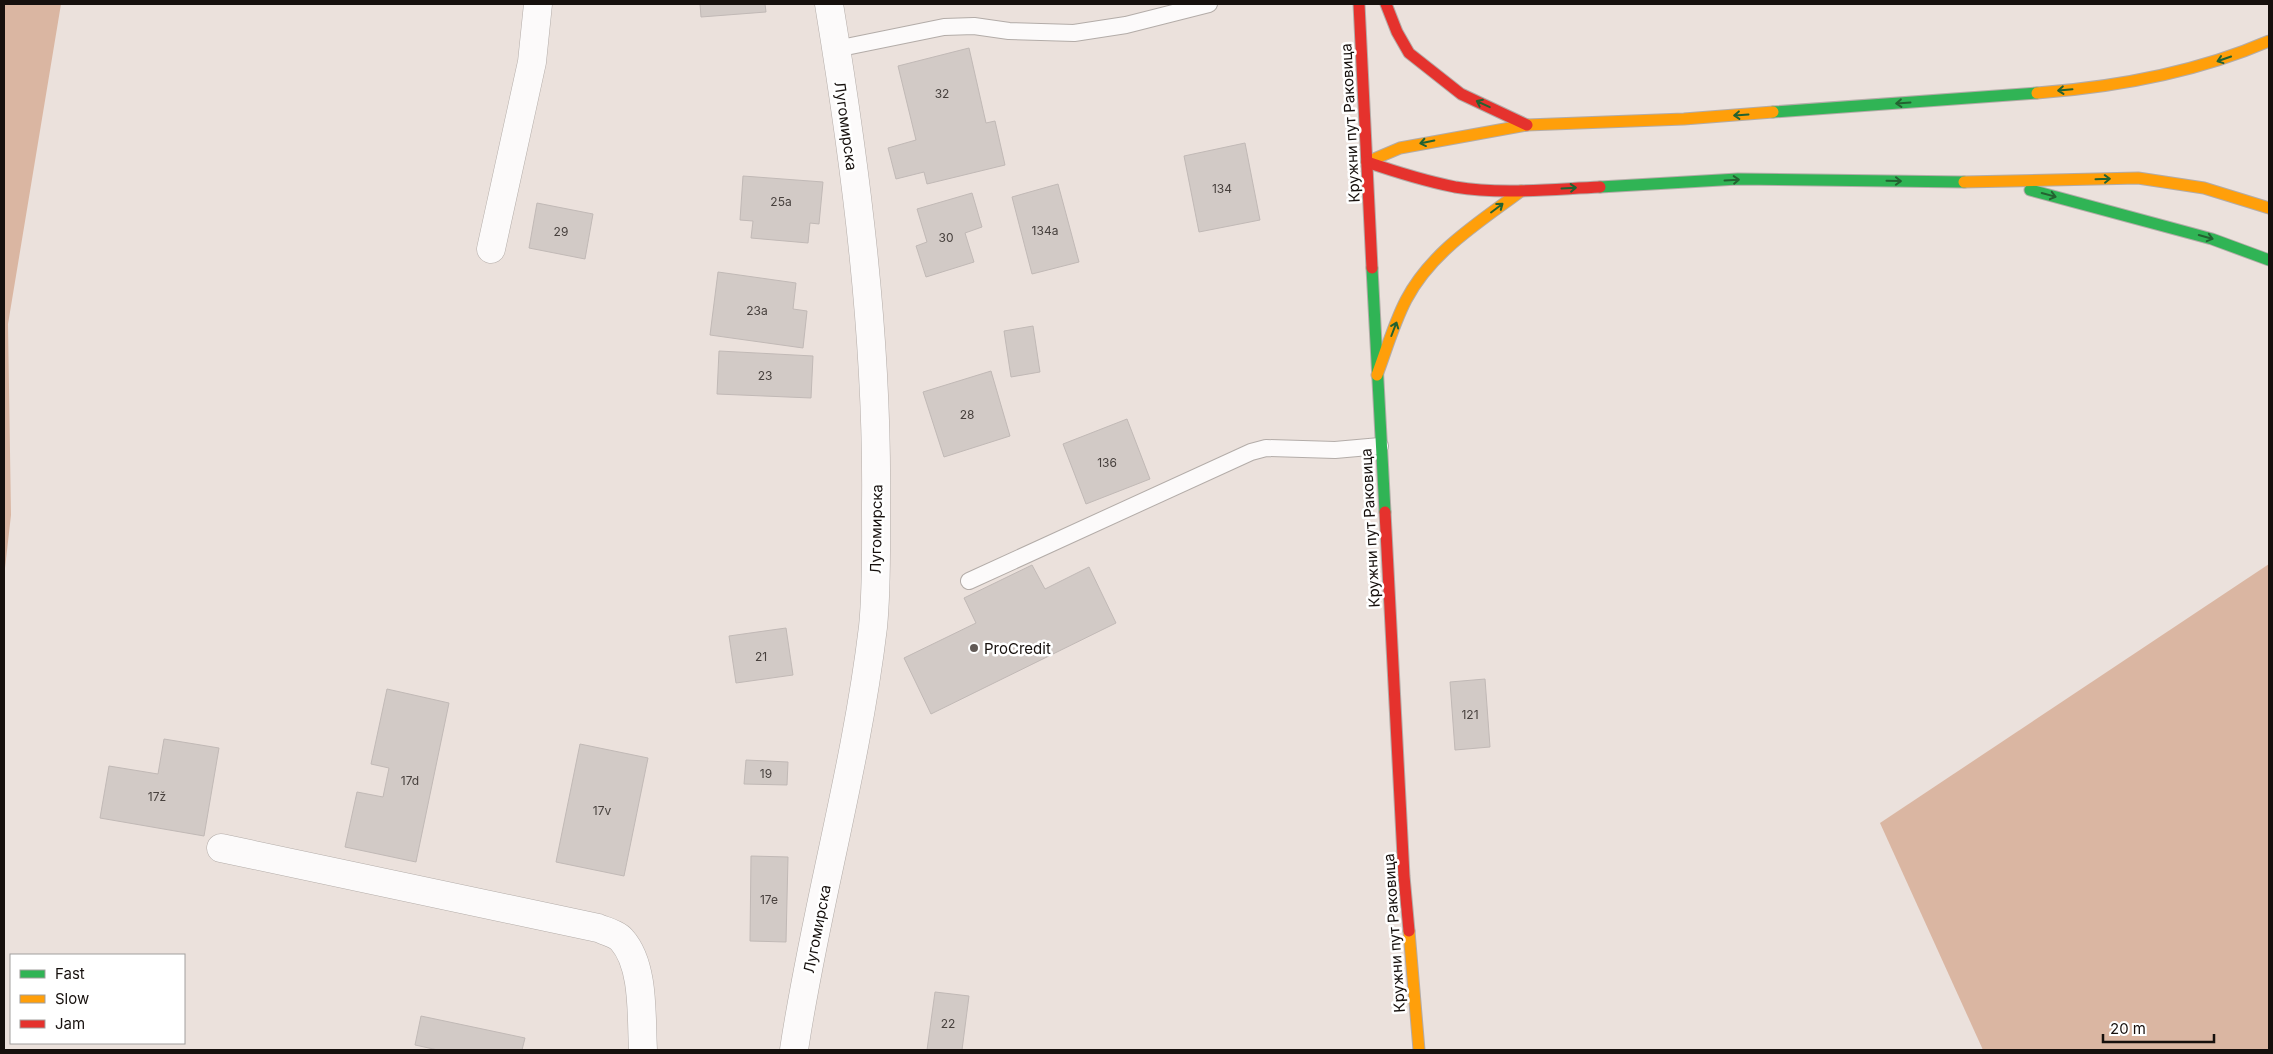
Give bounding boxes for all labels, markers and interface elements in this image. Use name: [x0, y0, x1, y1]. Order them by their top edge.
street label: Кружни пут Раковица: [1336, 43, 1364, 203]
one-way arrow: [2217, 55, 2232, 64]
street label: Лугомирска: [830, 80, 862, 172]
house number: 32: [935, 86, 949, 101]
one-way arrow: [2057, 86, 2073, 95]
one-way arrow: [1895, 98, 1911, 107]
one-way arrow: [1476, 99, 1491, 109]
one-way arrow: [1733, 110, 1749, 120]
one-way arrow: [1420, 138, 1436, 147]
one-way arrow: [2095, 174, 2111, 184]
one-way arrow: [1723, 175, 1739, 184]
one-way arrow: [1886, 177, 1902, 186]
house number: 134: [1212, 181, 1232, 196]
one-way arrow: [1561, 184, 1577, 193]
one-way arrow: [2041, 191, 2057, 201]
house number: 25a: [770, 194, 792, 209]
one-way arrow: [1490, 203, 1504, 213]
house number: 134a: [1032, 223, 1058, 238]
house number: 29: [554, 224, 568, 239]
house number: 30: [939, 230, 953, 245]
one-way arrow: [2198, 233, 2214, 242]
house number: 23a: [746, 303, 768, 318]
one-way arrow: [1391, 322, 1400, 337]
house number: 23: [758, 368, 772, 383]
house number: 28: [960, 407, 974, 422]
street label: Кружни пут Раковица: [1356, 448, 1384, 608]
house number: 136: [1097, 455, 1117, 470]
street label: Лугомирска: [866, 484, 886, 574]
place label: ProCredit: [984, 639, 1051, 658]
marker: ProCredit: [968, 642, 980, 654]
house number: 21: [755, 649, 767, 664]
house number: 121: [1461, 707, 1479, 722]
house number: 19: [760, 766, 772, 781]
house number: 17d: [401, 773, 419, 788]
house number: 17ž: [148, 789, 166, 804]
house number: 17v: [593, 803, 611, 818]
street label: Кружни пут Раковица: [1379, 853, 1409, 1013]
street label: Лугомирска: [799, 883, 835, 975]
house number: 17e: [760, 892, 778, 907]
legend: [10, 954, 185, 1044]
text: Fast: [55, 964, 85, 983]
text: Slow: [55, 989, 89, 1008]
scale bar: [2103, 1012, 2214, 1044]
text: Jam: [55, 1014, 85, 1033]
house number: 22: [941, 1016, 955, 1031]
text: 20 m: [2110, 1019, 2146, 1038]

